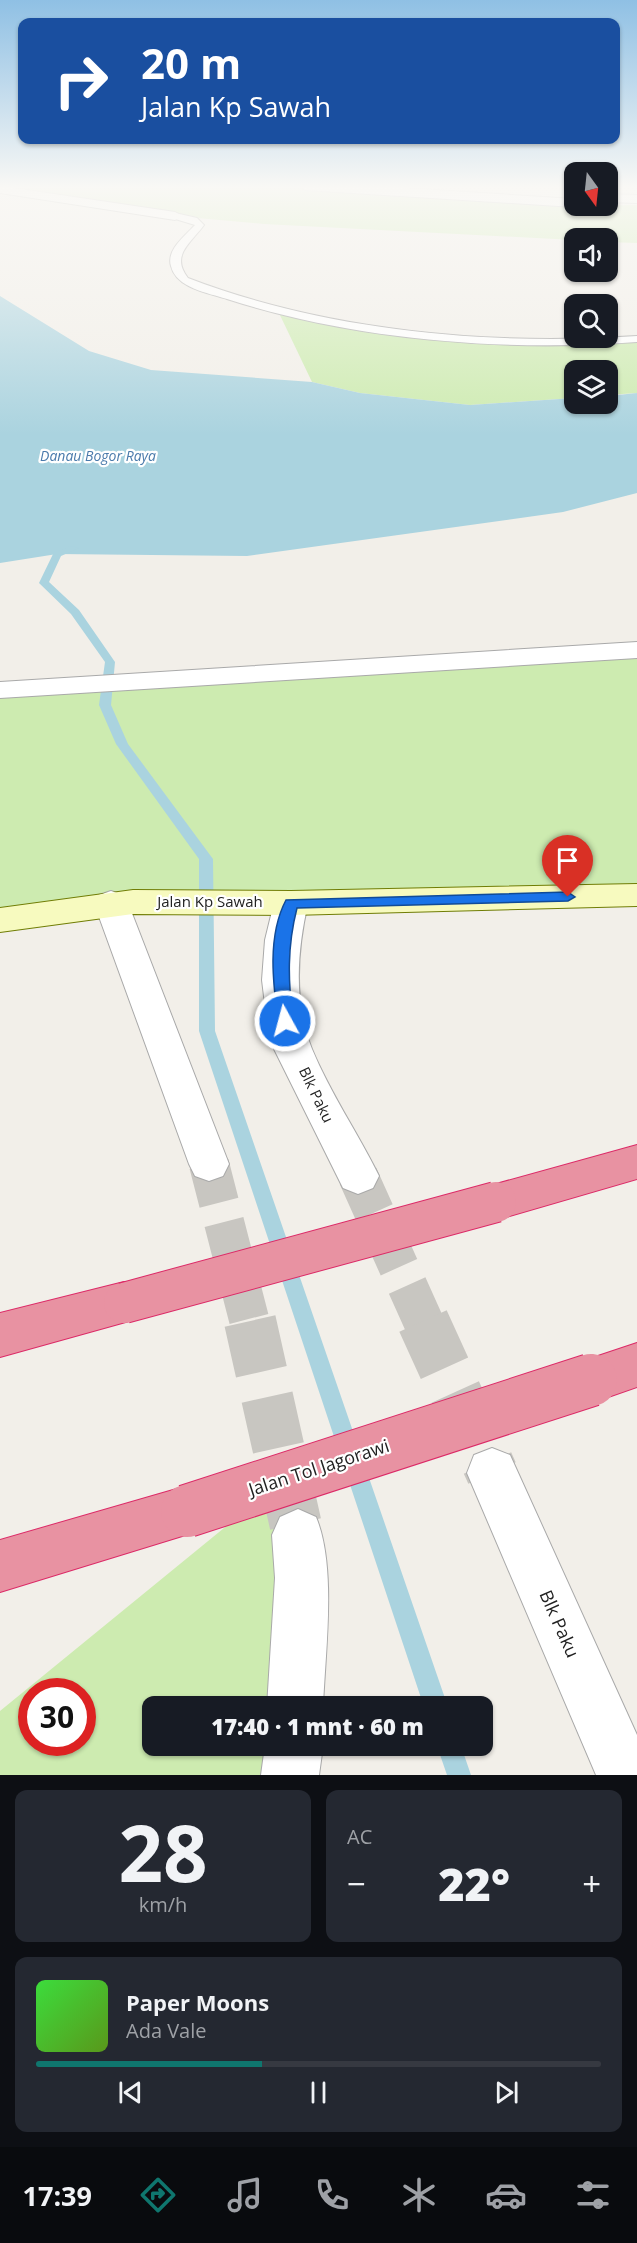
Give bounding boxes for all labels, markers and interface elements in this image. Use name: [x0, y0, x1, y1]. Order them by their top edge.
text: 20 m: [141, 34, 241, 91]
icon: right: [42, 42, 120, 120]
text: Jalan Kp Sawah: [141, 88, 331, 125]
north arrow: [564, 162, 618, 216]
map controls: [564, 162, 618, 414]
button: sound: [564, 228, 618, 282]
button: search: [564, 294, 618, 348]
button: layers: [564, 360, 618, 414]
water label: Danau Bogor Raya: [40, 446, 156, 465]
pin: [542, 835, 593, 897]
icon: arrive: [551, 844, 584, 877]
street label: Jalan Kp Sawah: [155, 891, 263, 911]
position arrow: [253, 989, 317, 1053]
street label: Blk Paku: [295, 1063, 339, 1126]
street label: Jalan Tol Jagorawi: [243, 1433, 392, 1502]
street label: Blk Paku: [534, 1586, 585, 1661]
speed limit sign: 30: [18, 1678, 96, 1756]
text: 17:40 · 1 mnt · 60 m: [211, 1711, 424, 1741]
text: 28: [118, 1799, 208, 1905]
text: AC: [347, 1823, 372, 1850]
text: 22°: [438, 1853, 510, 1914]
text: −: [347, 1861, 366, 1906]
text: +: [582, 1861, 601, 1906]
text: km/h: [139, 1891, 187, 1918]
text: Paper Moons: [126, 1987, 269, 2017]
text: Ada Vale: [126, 2017, 207, 2044]
icon: previous: [114, 2076, 147, 2109]
icon: pause: [302, 2076, 335, 2109]
icon: next: [490, 2076, 523, 2109]
icon: directions: [137, 2174, 179, 2216]
icon: music: [224, 2174, 266, 2216]
icon: phone: [311, 2174, 353, 2216]
icon: climate: [398, 2174, 440, 2216]
icon: car: [485, 2174, 527, 2216]
icon: filters: [572, 2174, 614, 2216]
text: 17:39: [23, 2177, 92, 2214]

